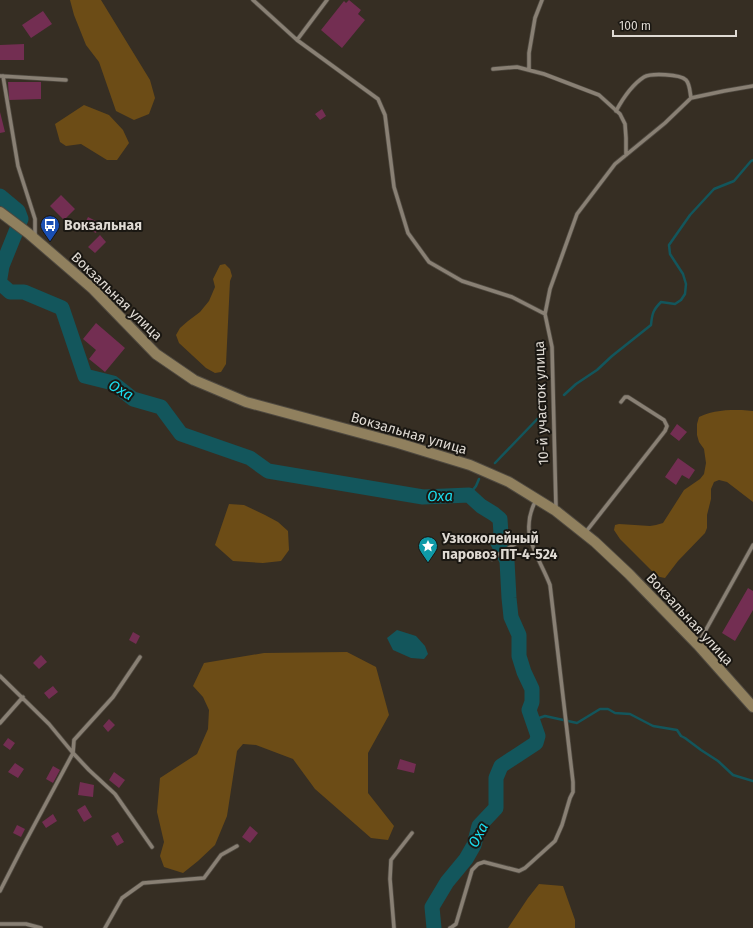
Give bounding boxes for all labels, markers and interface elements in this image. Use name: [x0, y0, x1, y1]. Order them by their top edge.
scale bar: [613, 12, 736, 38]
text: 100 m: [619, 19, 651, 33]
bus stop icon: Вокзальная: [39, 214, 61, 242]
place label: Вокзальная: [64, 217, 142, 234]
street label: Вокзальная улица: [68, 249, 166, 344]
street label: 10-й участок улица: [531, 340, 552, 466]
water label: Оха: [105, 376, 137, 404]
street label: Вокзальная улица: [349, 409, 469, 458]
water label: Оха: [427, 487, 453, 505]
place label: Узкоколейный паровоз ПТ-4-524: [441, 530, 557, 563]
place icon: Узкоколейный паровоз ПТ-4-524: [417, 535, 439, 563]
street label: Вокзальная улица: [642, 570, 737, 669]
water label: Оха: [464, 819, 492, 851]

